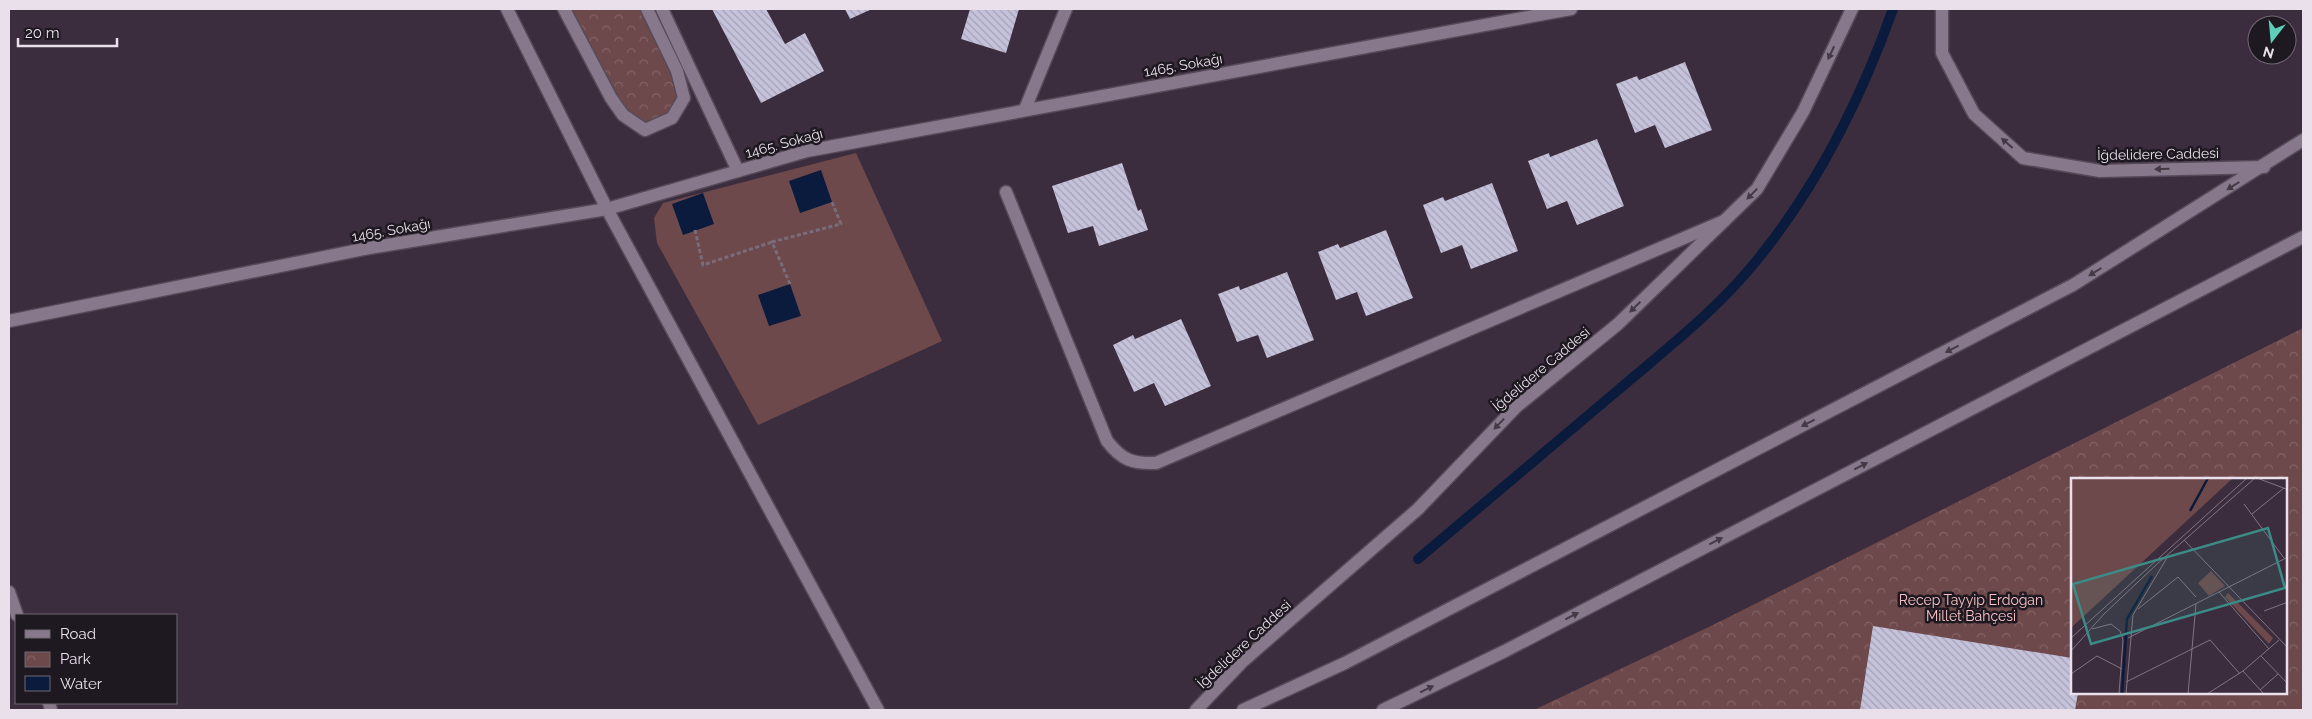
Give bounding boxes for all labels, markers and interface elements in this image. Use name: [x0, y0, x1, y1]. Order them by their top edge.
scale bar: [18, 15, 116, 47]
north arrow: [2247, 15, 2297, 65]
text: 20 m: [25, 24, 60, 42]
text: N: [2261, 43, 2276, 62]
one-way arrow: [1827, 46, 1835, 60]
street label: 1465. Sokağı: [1142, 50, 1224, 80]
street label: 1465. Sokağı: [744, 125, 824, 161]
one-way arrow: [2001, 137, 2013, 149]
street label: İğdelidere Caddesi: [2097, 143, 2219, 163]
one-way arrow: [2154, 166, 2170, 174]
one-way arrow: [2227, 181, 2240, 190]
one-way arrow: [1746, 188, 1758, 200]
street label: 1465. Sokağı: [350, 215, 432, 245]
one-way arrow: [2089, 267, 2102, 276]
one-way arrow: [1629, 301, 1641, 313]
street label: İğdelidere Caddesi: [1488, 322, 1593, 414]
one-way arrow: [1945, 345, 1959, 353]
one-way arrow: [1493, 418, 1505, 430]
one-way arrow: [1800, 419, 1815, 427]
one-way arrow: [1853, 462, 1868, 470]
inset map: [2071, 478, 2287, 694]
one-way arrow: [1709, 537, 1724, 545]
park label: Recep Tayyip Erdoğan Millet Bahçesi: [1899, 592, 2043, 624]
street label: İğdelidere Caddesi: [1193, 595, 1294, 691]
one-way arrow: [1565, 612, 1579, 620]
legend: [15, 614, 178, 704]
text: Road: [60, 625, 96, 643]
text: Park: [60, 650, 91, 668]
text: Water: [60, 675, 103, 693]
one-way arrow: [1420, 685, 1434, 693]

